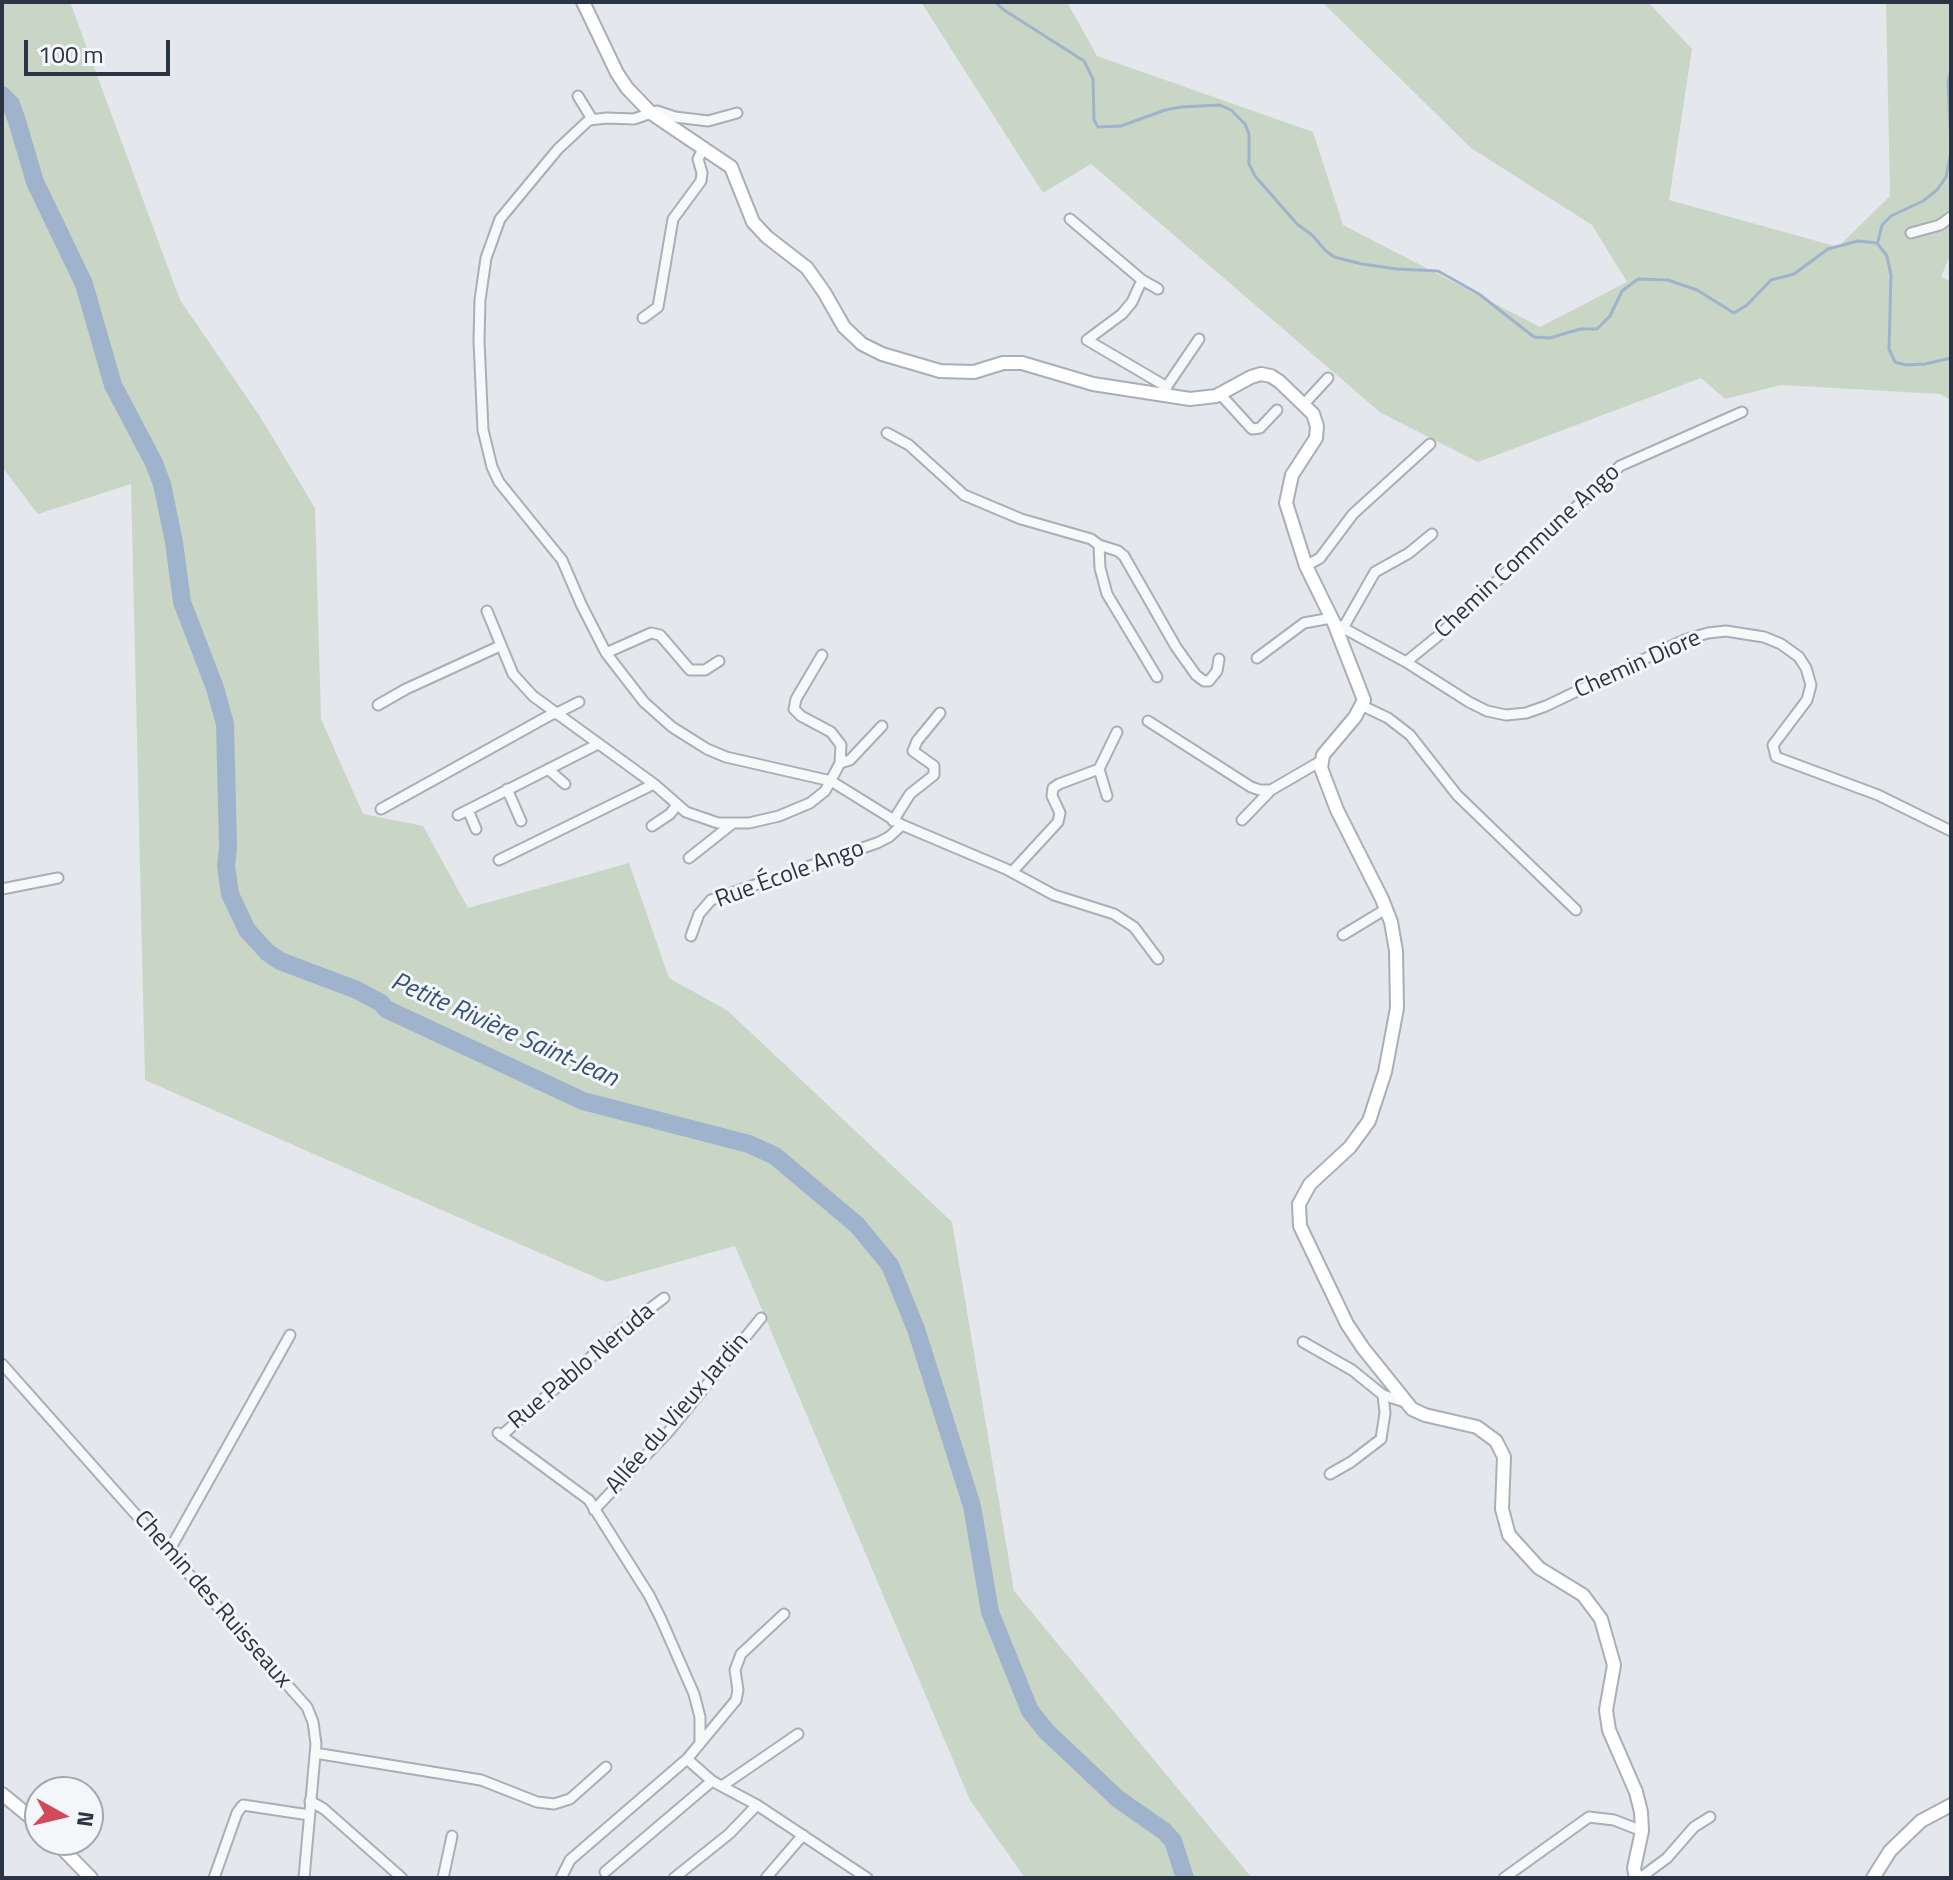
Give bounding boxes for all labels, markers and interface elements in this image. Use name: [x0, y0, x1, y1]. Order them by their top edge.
scale bar: [28, 24, 174, 74]
text: 100 m: [38, 36, 104, 72]
street label: Chemin Commune Ango: [1430, 459, 1626, 645]
street label: Chemin Diore: [1570, 624, 1706, 706]
street label: Rue École Ango: [712, 835, 868, 915]
water label: Petite Rivière Saint-Jean: [386, 967, 622, 1095]
street label: Rue Pablo Neruda: [503, 1298, 661, 1436]
street label: Allée du Vieux Jardin: [600, 1328, 756, 1500]
street label: Chemin des Ruisseaux: [127, 1505, 297, 1695]
north arrow: [24, 1776, 104, 1856]
text: N: [68, 1809, 104, 1829]

